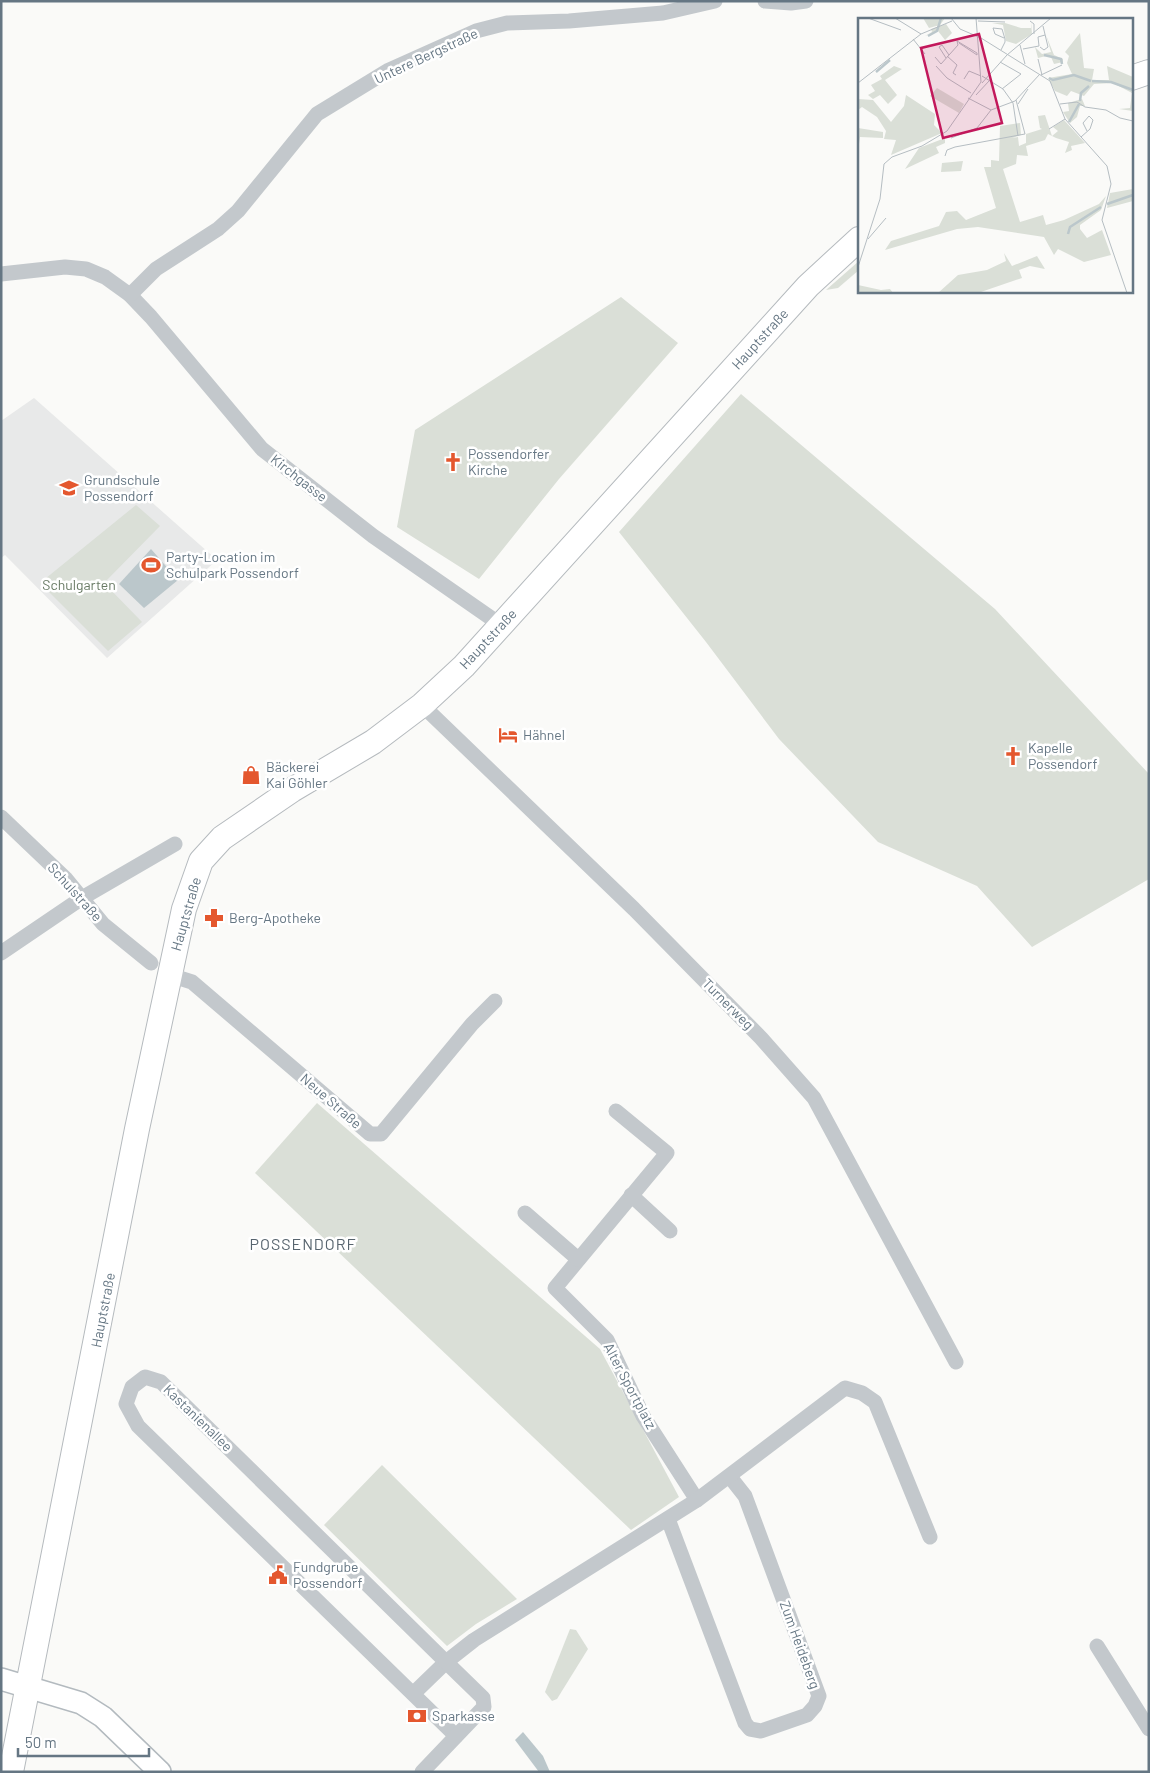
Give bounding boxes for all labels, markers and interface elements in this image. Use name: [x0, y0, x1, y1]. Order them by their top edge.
inset map: [858, 18, 1132, 292]
street label: Untere Bergstraße: [371, 24, 480, 87]
street label: Hauptstraße: [728, 305, 791, 373]
place label: Possendorfer Kirche: [468, 445, 549, 478]
street label: Kirchgasse: [268, 450, 331, 505]
church icon: Possendorfer Kirche: [442, 451, 464, 473]
place label: Grundschule Possendorf: [84, 471, 160, 504]
school or university icon: Grundschule Possendorf: [58, 477, 80, 499]
place label: Party-Location im Schulpark Possendorf: [166, 548, 299, 581]
sports icon: Party-Location im Schulpark Possendorf: [140, 554, 162, 576]
park label: Schulgarten: [42, 576, 116, 593]
street label: Hauptstraße: [456, 605, 520, 672]
hotel icon: Hähnel: [497, 724, 519, 746]
place label: Hähnel: [523, 726, 565, 743]
place label: Kapelle Possendorf: [1028, 739, 1097, 772]
church icon: Kapelle Possendorf: [1002, 745, 1024, 767]
place label: Bäckerei Kai Göhler: [266, 758, 327, 791]
shop icon: Bäckerei Kai Göhler: [240, 764, 262, 786]
street label: Schulstraße: [45, 859, 106, 924]
street label: Hauptstraße: [167, 875, 204, 953]
pharmacy icon: Berg-Apotheke: [203, 907, 225, 929]
place label: Berg-Apotheke: [229, 909, 321, 926]
street label: Turnerweg: [699, 975, 757, 1033]
street label: Neue Straße: [297, 1069, 365, 1132]
district label: POSSENDORF: [249, 1234, 357, 1253]
street label: Hauptstraße: [87, 1271, 118, 1349]
street label: Alter Sportplatz: [601, 1340, 660, 1432]
street label: Kastanienallee: [160, 1380, 236, 1455]
place label: Fundgrube Possendorf: [293, 1558, 362, 1591]
public building icon: Fundgrube Possendorf: [267, 1564, 289, 1586]
street label: Zum Heideberg: [777, 1599, 824, 1691]
bank icon: Sparkasse: [406, 1705, 428, 1727]
place label: Sparkasse: [432, 1707, 495, 1724]
scale bar: [18, 1726, 149, 1758]
text: 50 m: [25, 1733, 57, 1751]

